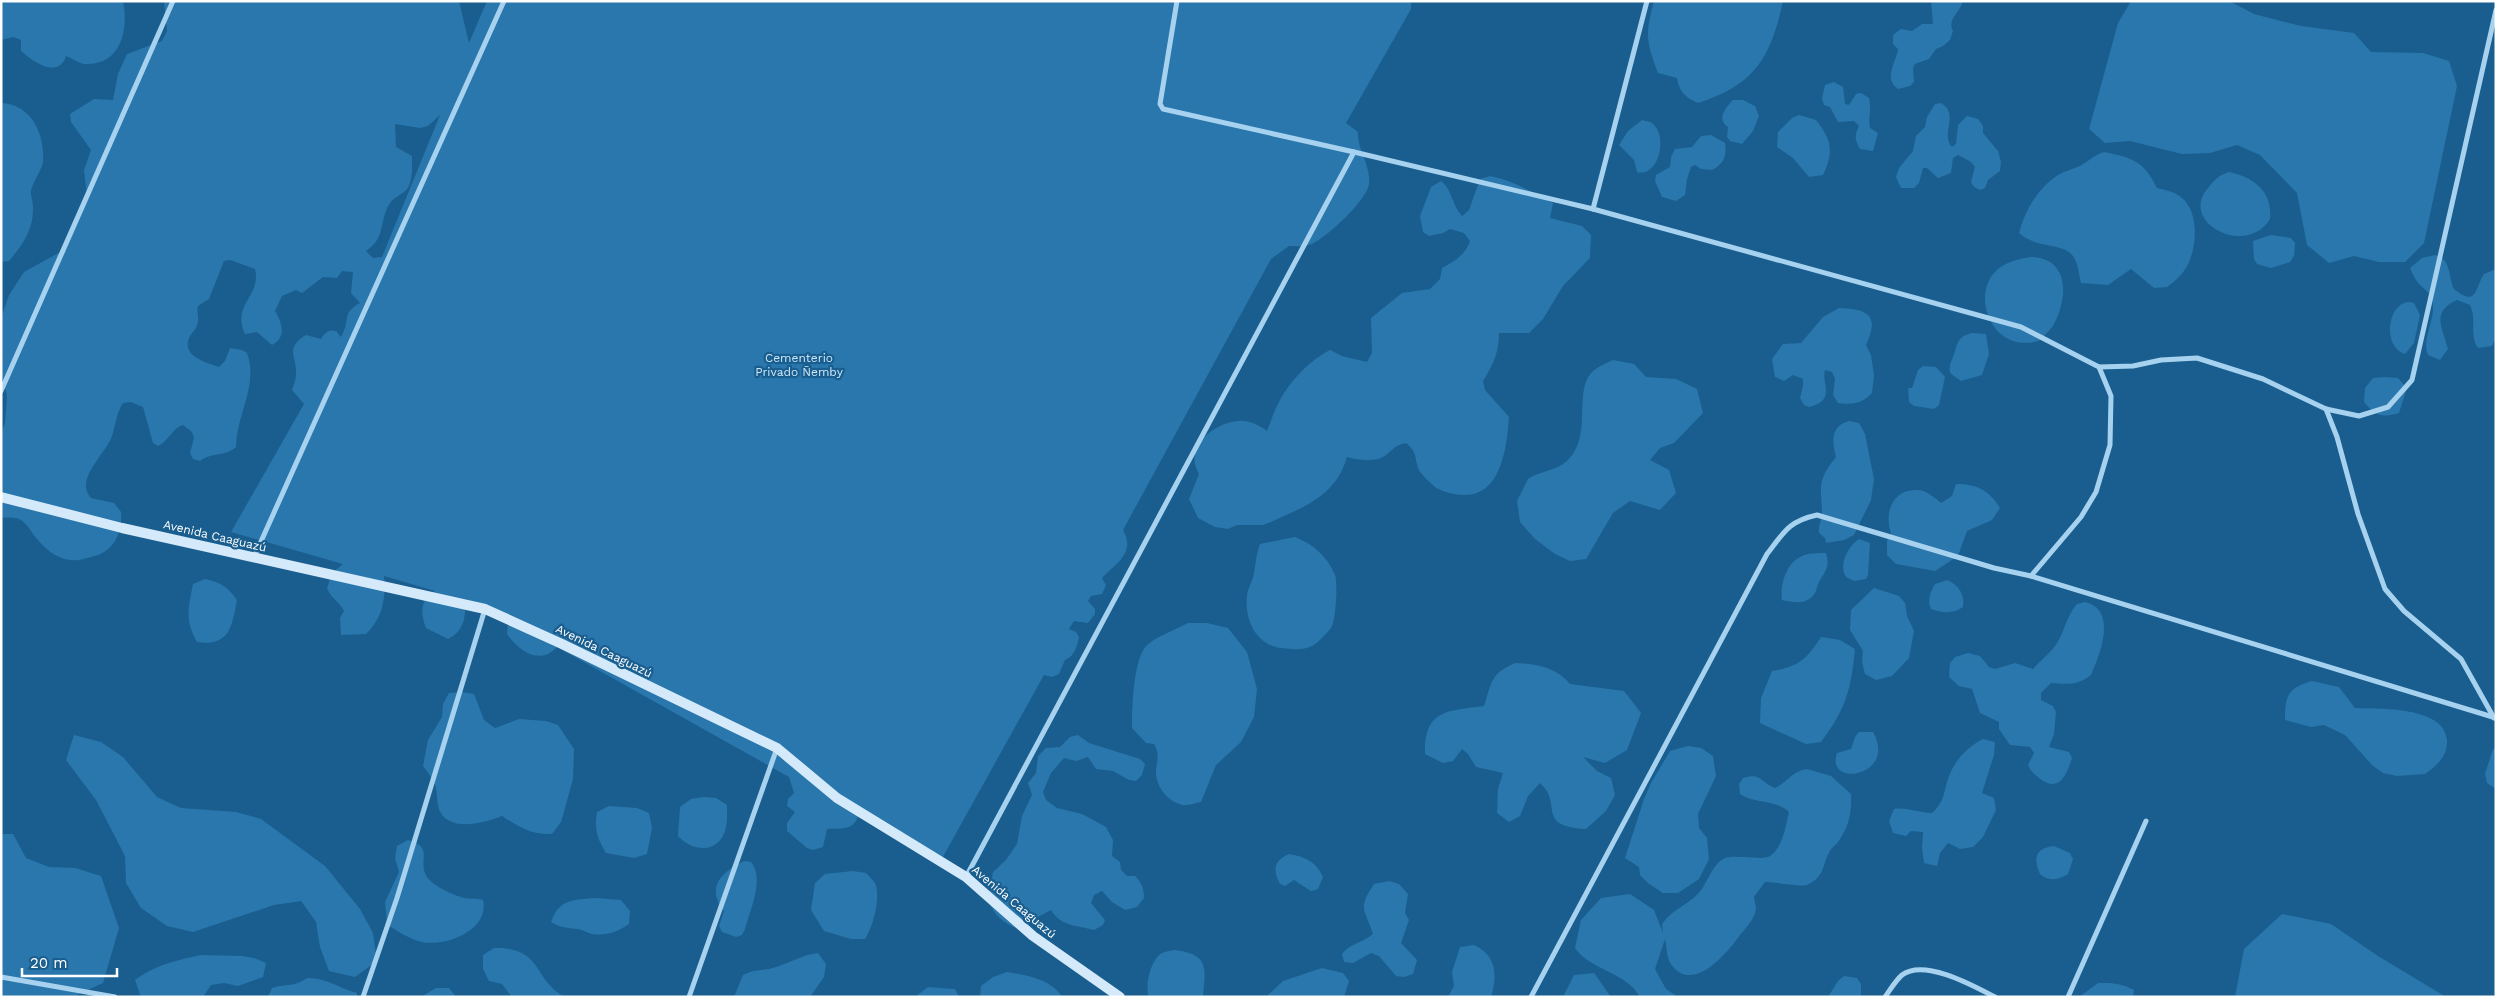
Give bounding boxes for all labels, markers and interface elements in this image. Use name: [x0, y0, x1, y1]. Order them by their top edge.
park label: Cementerio Privado Ñemby: [755, 351, 844, 379]
street label: Avenida Caaguazú: [162, 517, 268, 555]
street label: Avenida Caaguazú: [553, 622, 655, 680]
street label: Avenida Caaguazú: [969, 863, 1059, 941]
scale bar: [22, 946, 118, 978]
text: 20 m: [30, 954, 68, 972]

